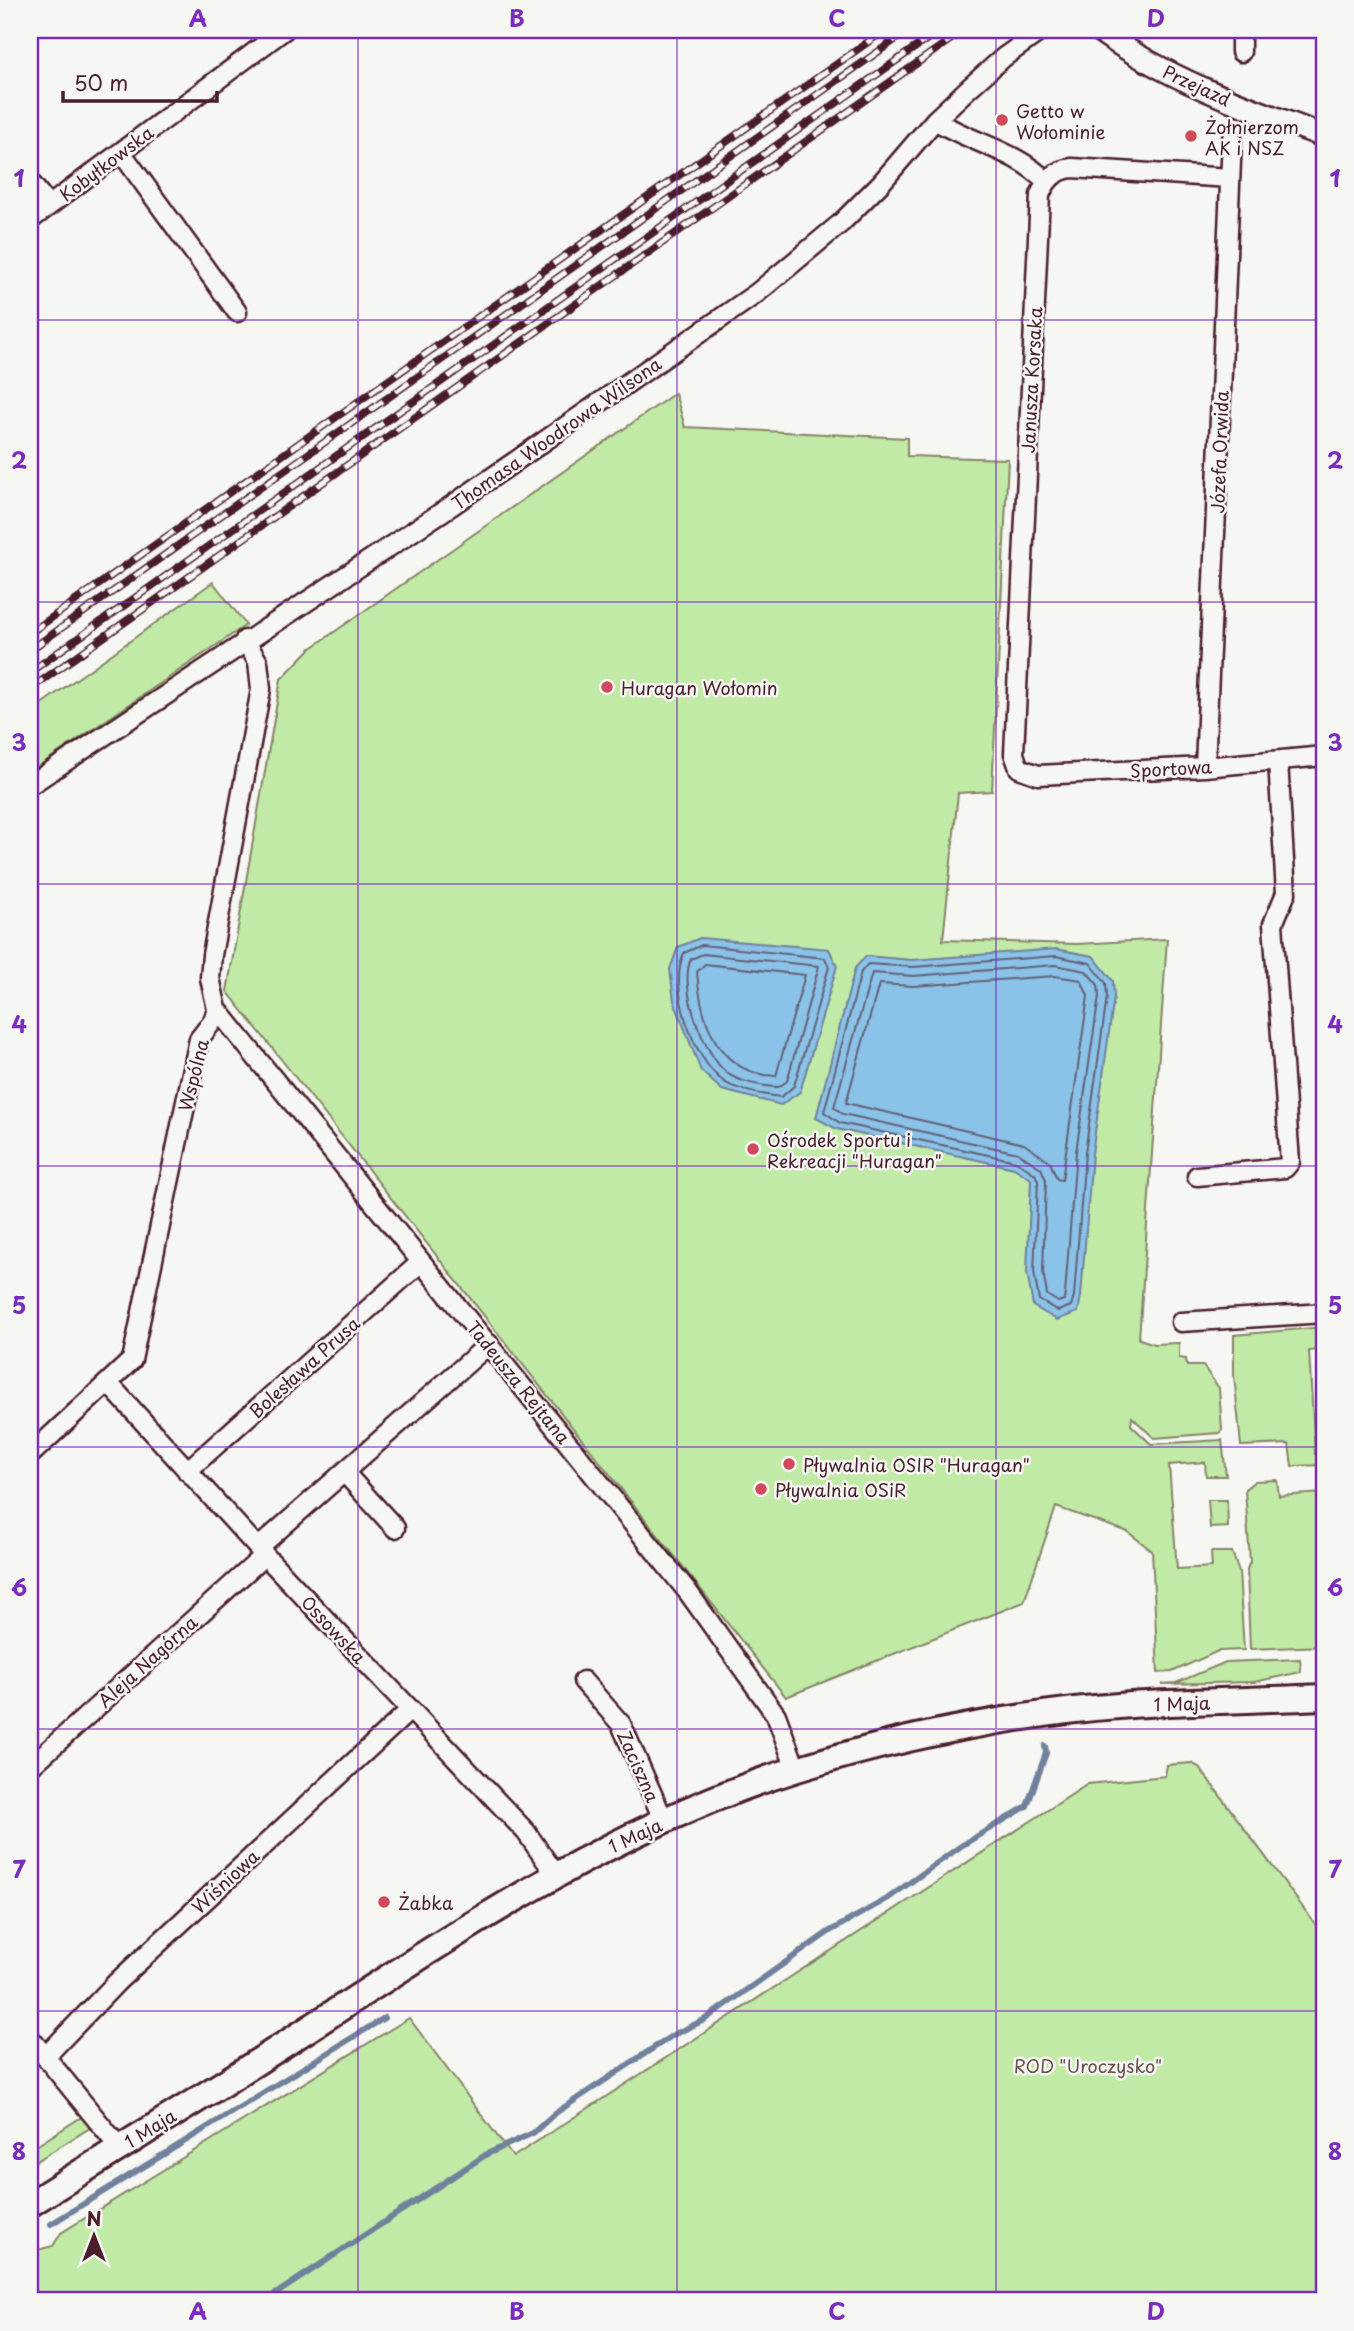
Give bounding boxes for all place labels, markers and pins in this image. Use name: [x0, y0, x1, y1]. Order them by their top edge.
place label: Getto w Wołominie: [1016, 97, 1105, 145]
marker: Getto w Wołominie: [994, 112, 1010, 128]
place label: Żołnierzom AK i NSZ: [1205, 113, 1299, 161]
marker: Żołnierzom AK i NSZ: [1183, 128, 1199, 144]
place label: Huragan Wołomin: [621, 674, 778, 701]
marker: Huragan Wołomin: [599, 679, 615, 695]
place label: Ośrodek Sportu i Rekreacji "Huragan": [767, 1126, 942, 1174]
marker: Ośrodek Sportu i Rekreacji "Huragan": [745, 1141, 761, 1157]
place label: Pływalnia OSIR "Huragan": [803, 1451, 1030, 1478]
marker: Pływalnia OSIR "Huragan": [781, 1456, 797, 1472]
place label: Pływalnia OSiR: [775, 1476, 906, 1503]
marker: Pływalnia OSiR: [753, 1481, 769, 1497]
place label: Żabka: [398, 1889, 454, 1916]
marker: Żabka: [376, 1894, 392, 1910]

